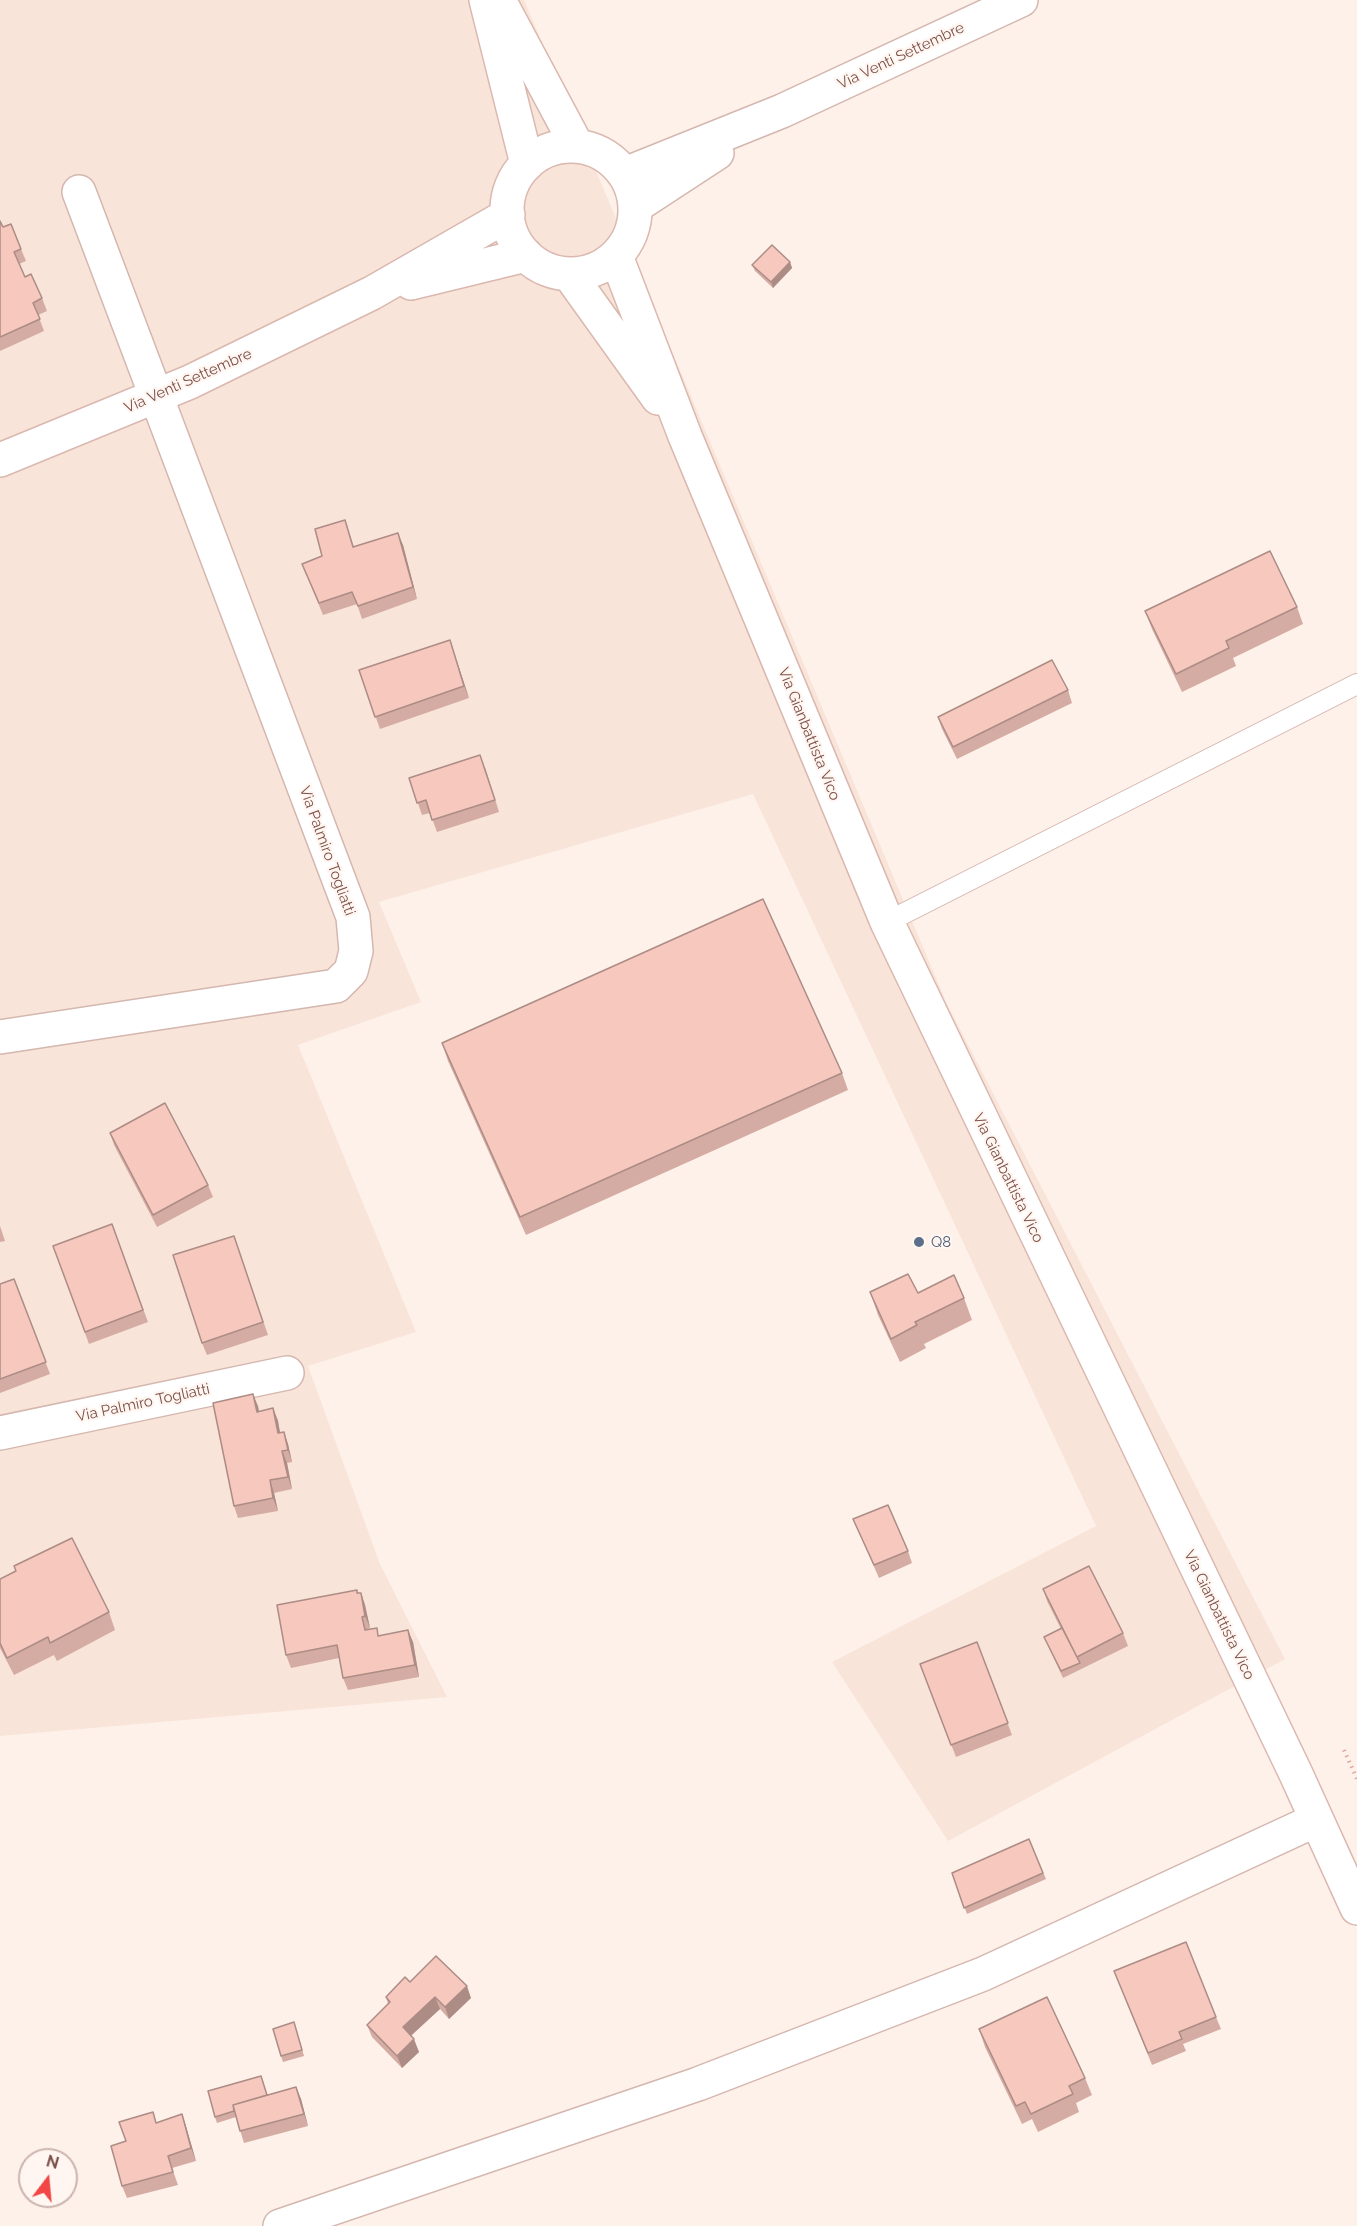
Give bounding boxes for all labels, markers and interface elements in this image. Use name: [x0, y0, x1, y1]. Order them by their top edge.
street label: Via Venti Settembre: [835, 19, 967, 93]
street label: Via Venti Settembre: [121, 345, 255, 417]
street label: Via Gianbattista Vico: [774, 665, 844, 803]
street label: Via Palmiro Togliatti: [295, 784, 359, 918]
street label: Via Gianbattista Vico: [969, 1110, 1047, 1246]
place label: Q8: [931, 1233, 951, 1251]
marker: Q8: [912, 1235, 926, 1249]
street label: Via Palmiro Togliatti: [75, 1380, 211, 1426]
street label: Via Gianbattista Vico: [1180, 1547, 1258, 1683]
north arrow: [18, 2148, 78, 2208]
text: N: [44, 2151, 61, 2173]

